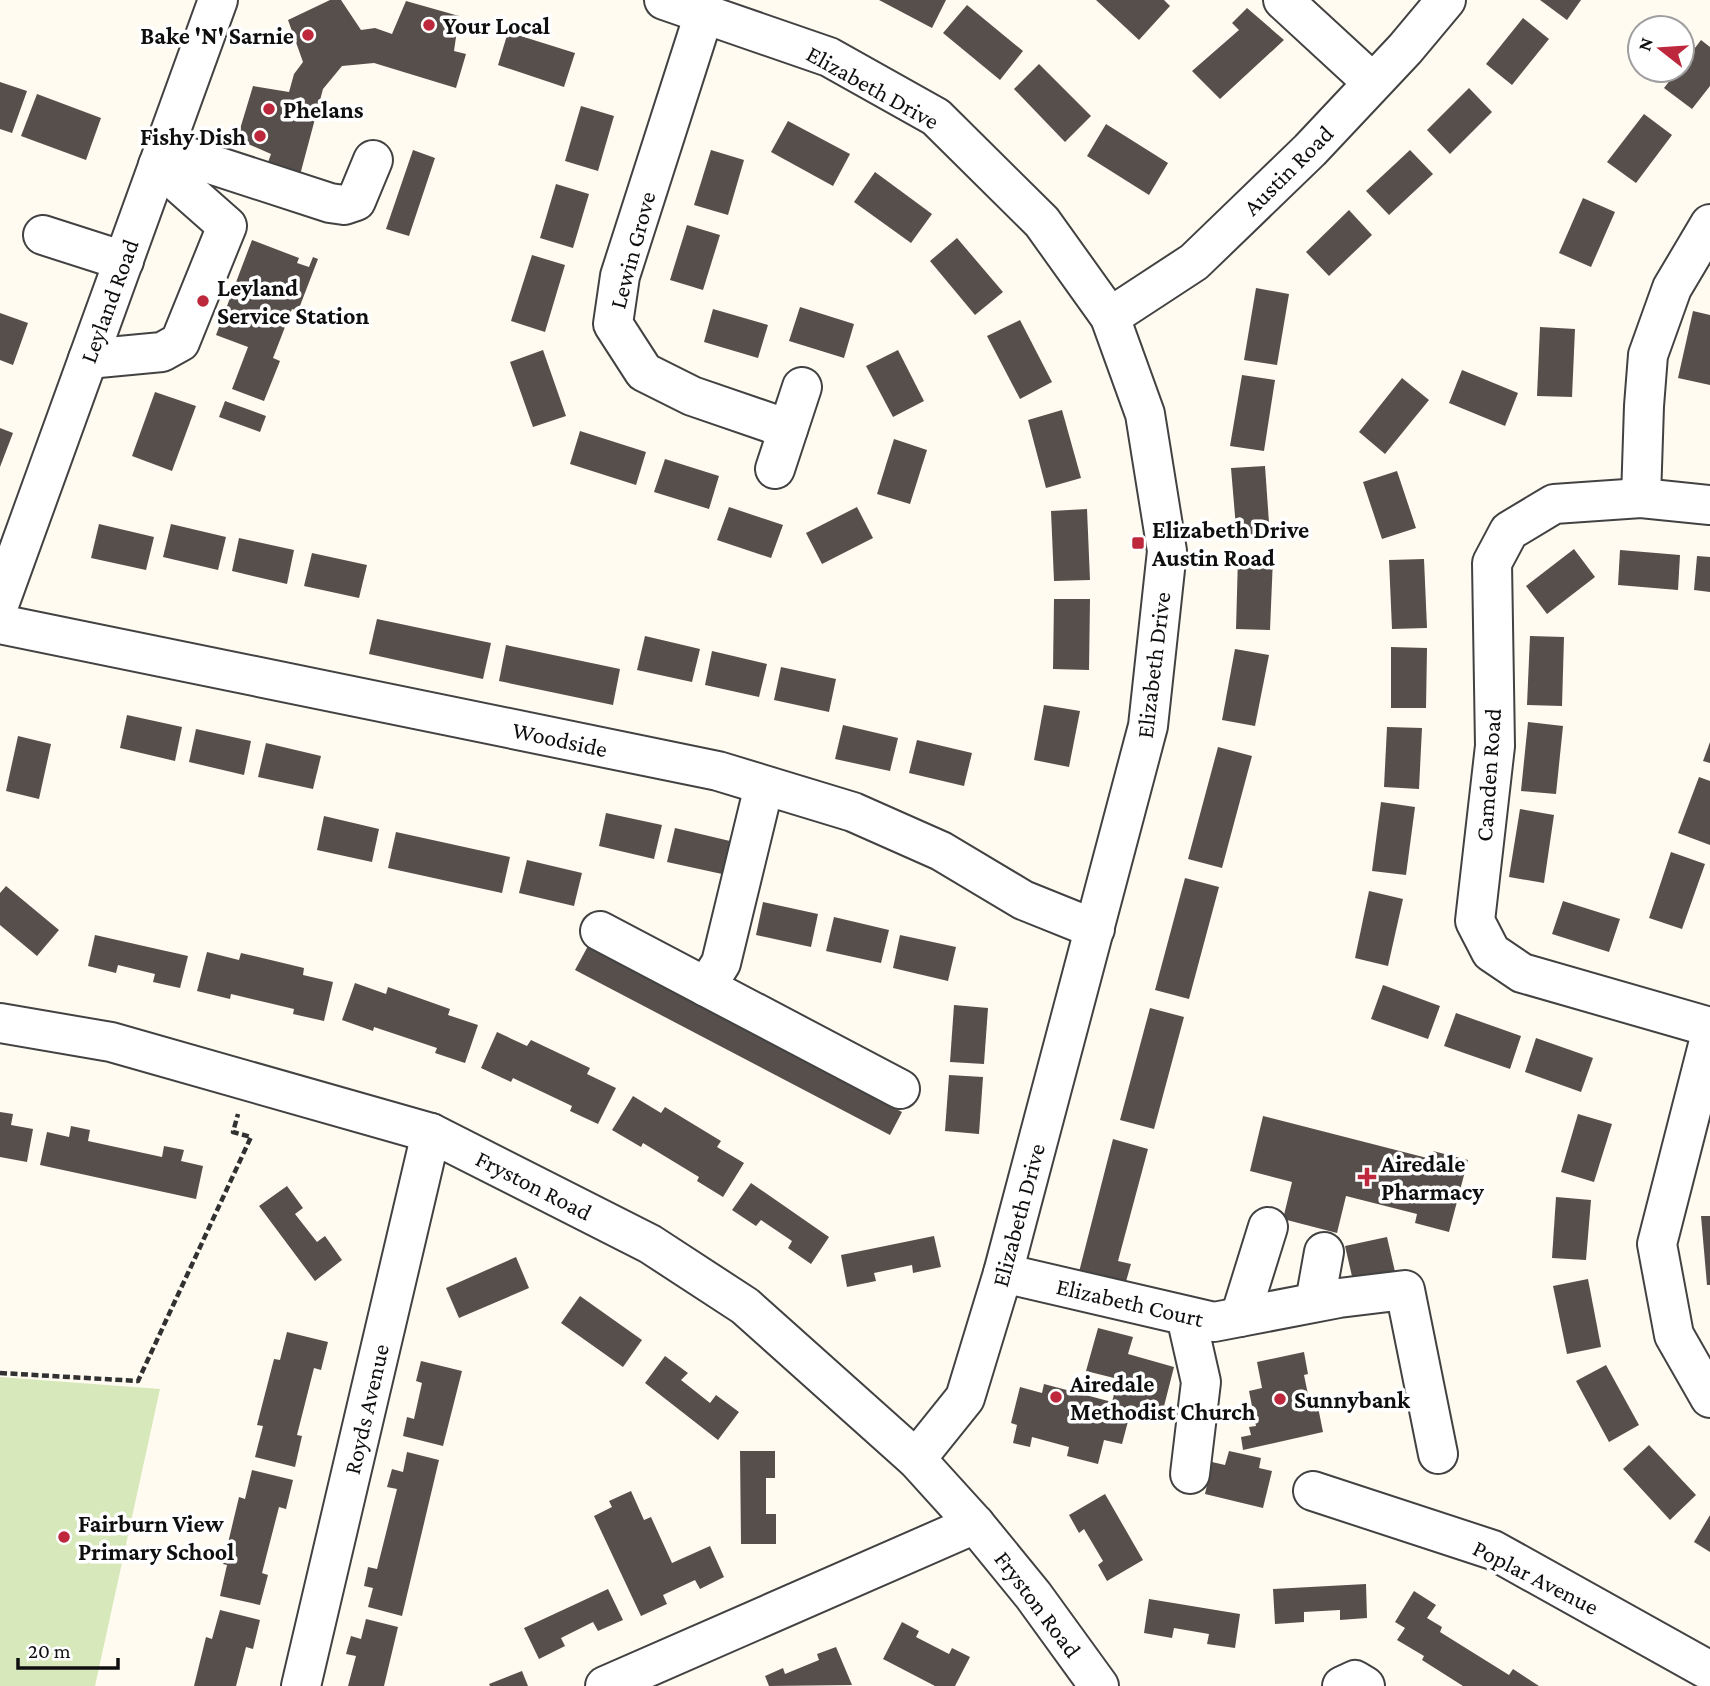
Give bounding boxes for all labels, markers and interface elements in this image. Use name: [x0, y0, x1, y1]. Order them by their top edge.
place label: Your Local: [443, 12, 550, 39]
north arrow: [1626, 14, 1696, 84]
marker: Your Local: [421, 17, 437, 33]
place label: Bake 'N' Sarnie: [140, 22, 294, 49]
marker: Bake 'N' Sarnie: [300, 27, 316, 43]
text: N: [1633, 35, 1657, 53]
street label: Elizabeth Drive: [802, 39, 944, 135]
place label: Phelans: [283, 96, 364, 123]
marker: Phelans: [261, 101, 277, 117]
street label: Austin Road: [1238, 119, 1339, 220]
place label: Fishy Dish: [140, 123, 246, 150]
marker: Fishy Dish: [252, 128, 268, 144]
street label: Lewin Grove: [603, 188, 661, 312]
street label: Leyland Road: [74, 235, 144, 367]
place label: Leyland Service Station: [217, 274, 369, 329]
marker: Leyland Service Station: [195, 293, 211, 309]
place label: Elizabeth Drive Austin Road: [1151, 516, 1309, 571]
marker: Elizabeth Drive Austin Road: [1130, 535, 1146, 551]
street label: Elizabeth Drive: [1131, 590, 1175, 740]
street label: Camden Road: [1470, 707, 1506, 843]
street label: Woodside: [510, 716, 610, 762]
street label: Elizabeth Drive: [986, 1140, 1050, 1290]
street label: Fryston Road: [472, 1144, 597, 1226]
place label: Airedale Pharmacy: [1380, 1150, 1484, 1205]
marker: Airedale Pharmacy: [1359, 1169, 1375, 1185]
street label: Elizabeth Court: [1054, 1272, 1207, 1332]
street label: Royds Avenue: [338, 1341, 394, 1477]
place label: Airedale Methodist Church: [1069, 1370, 1256, 1425]
place label: Sunnybank: [1294, 1386, 1411, 1413]
marker: Airedale Methodist Church: [1048, 1389, 1064, 1405]
marker: Sunnybank: [1272, 1391, 1288, 1407]
place label: Fairburn View Primary School: [78, 1510, 234, 1565]
marker: Fairburn View Primary School: [56, 1529, 72, 1545]
street label: Poplar Avenue: [1469, 1534, 1603, 1620]
street label: Fryston Road: [989, 1545, 1087, 1663]
scale bar: [18, 1626, 117, 1670]
text: 20 m: [28, 1639, 71, 1663]

